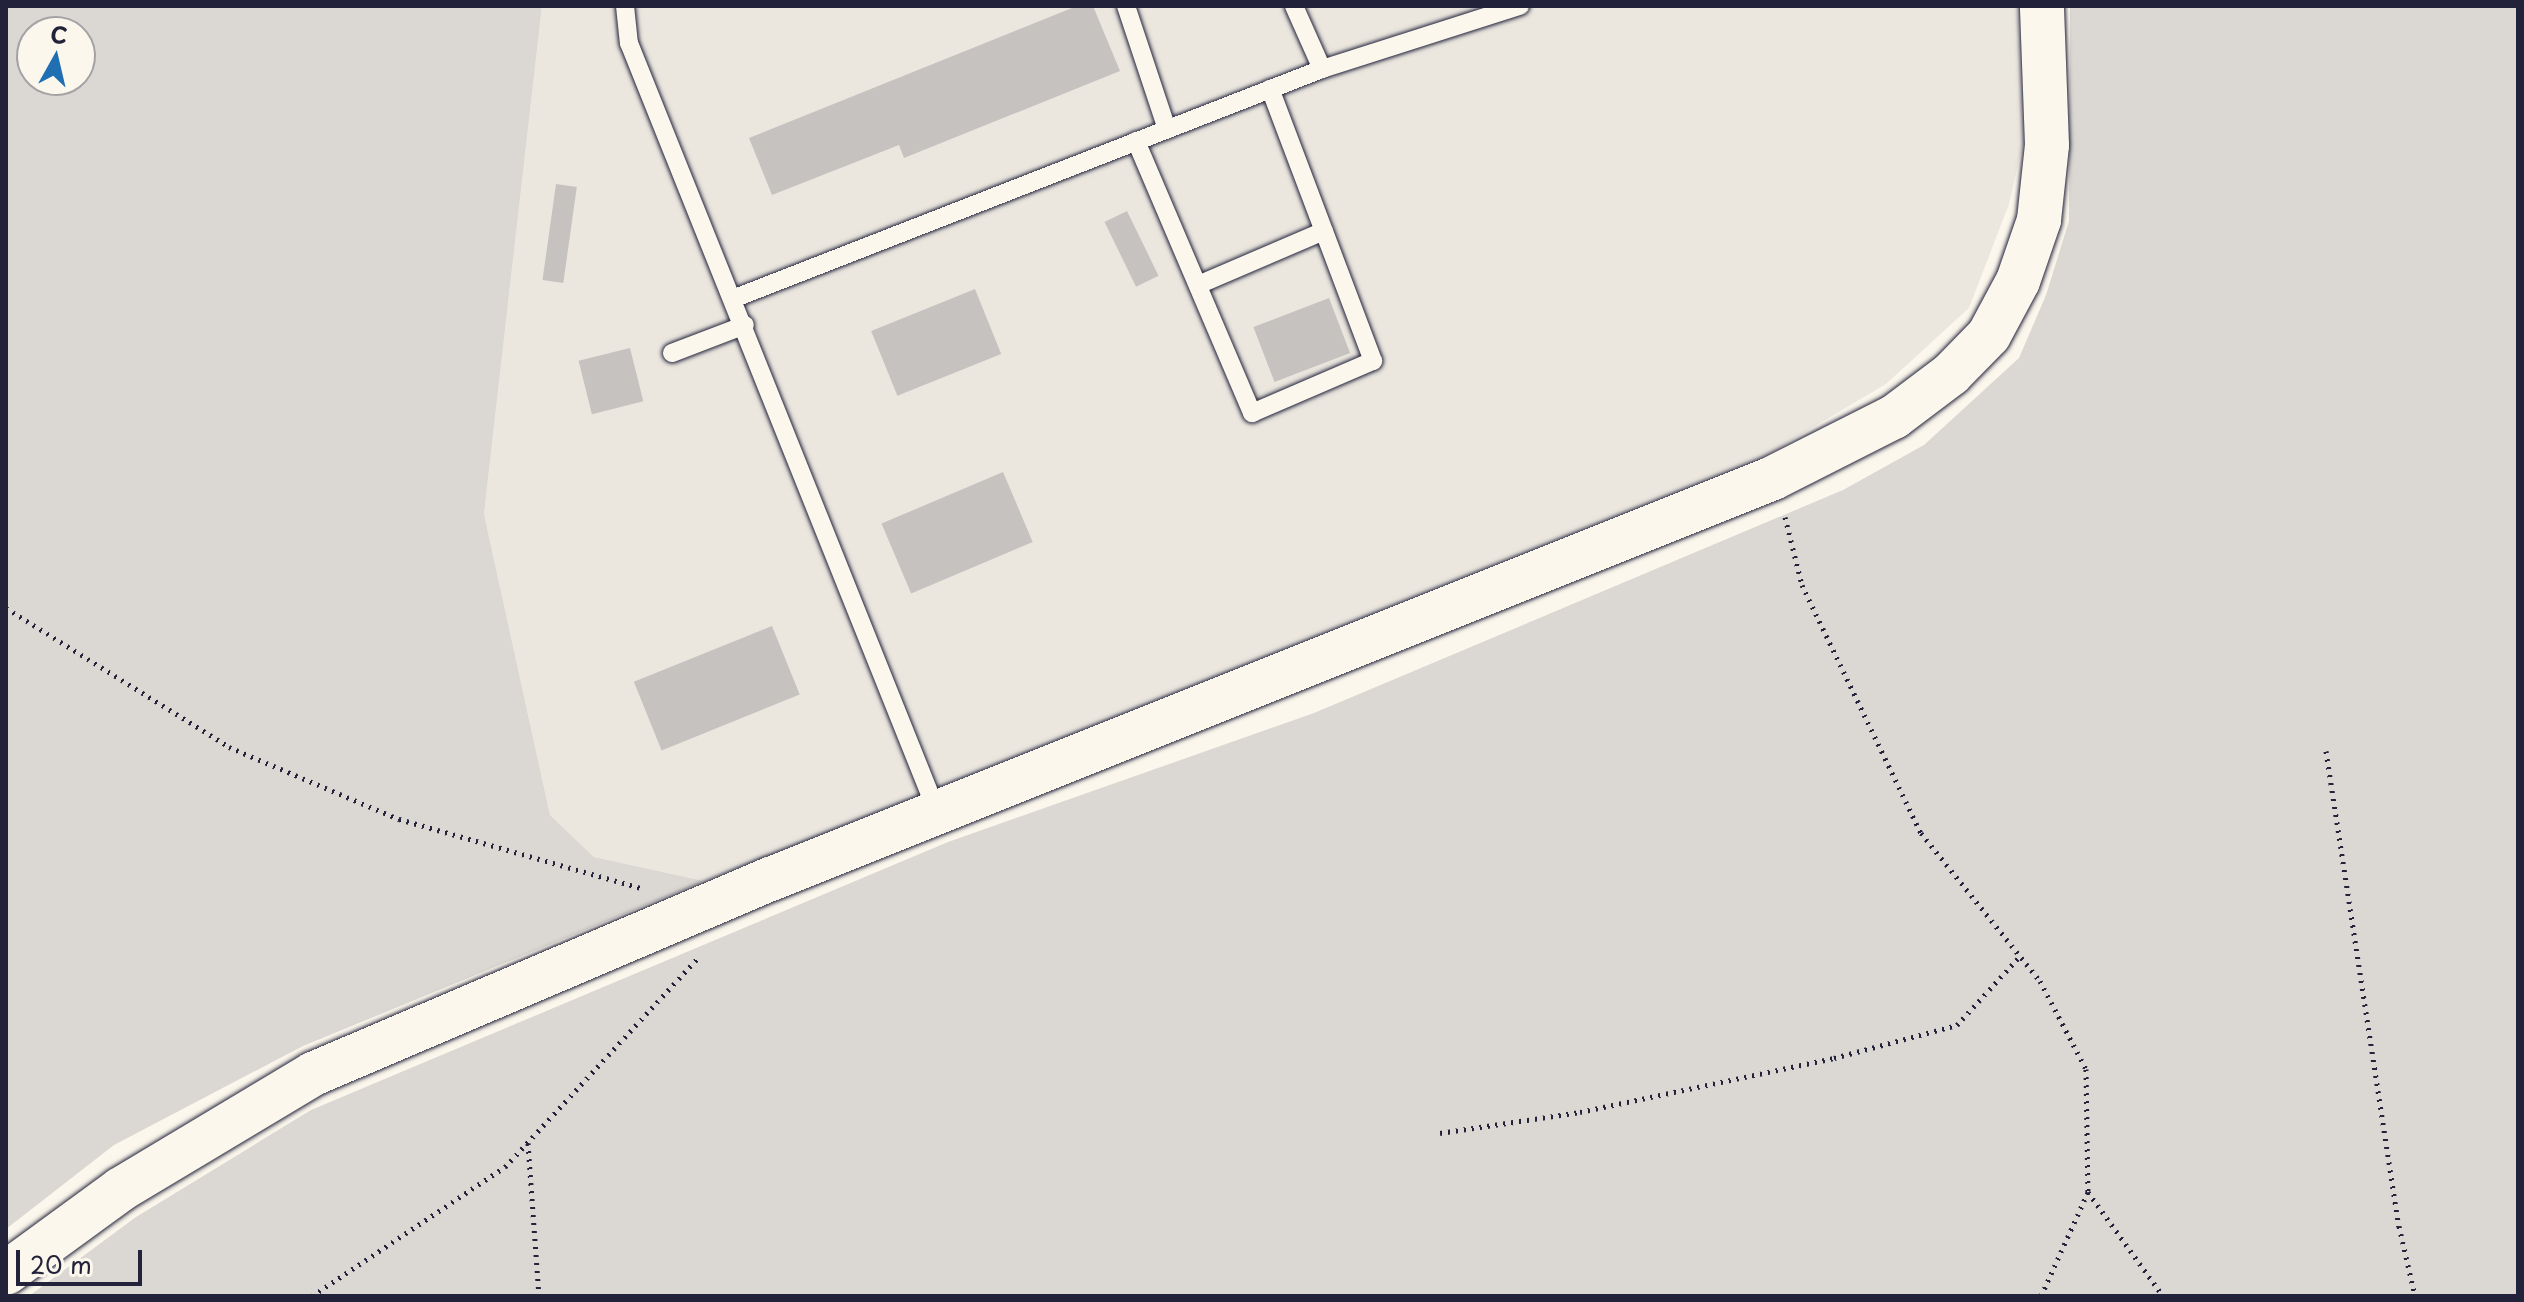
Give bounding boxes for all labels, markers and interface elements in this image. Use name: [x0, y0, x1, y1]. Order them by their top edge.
north arrow: [16, 16, 96, 96]
text: С: [49, 16, 70, 51]
scale bar: [20, 1234, 146, 1284]
text: 20 m: [30, 1246, 92, 1282]

